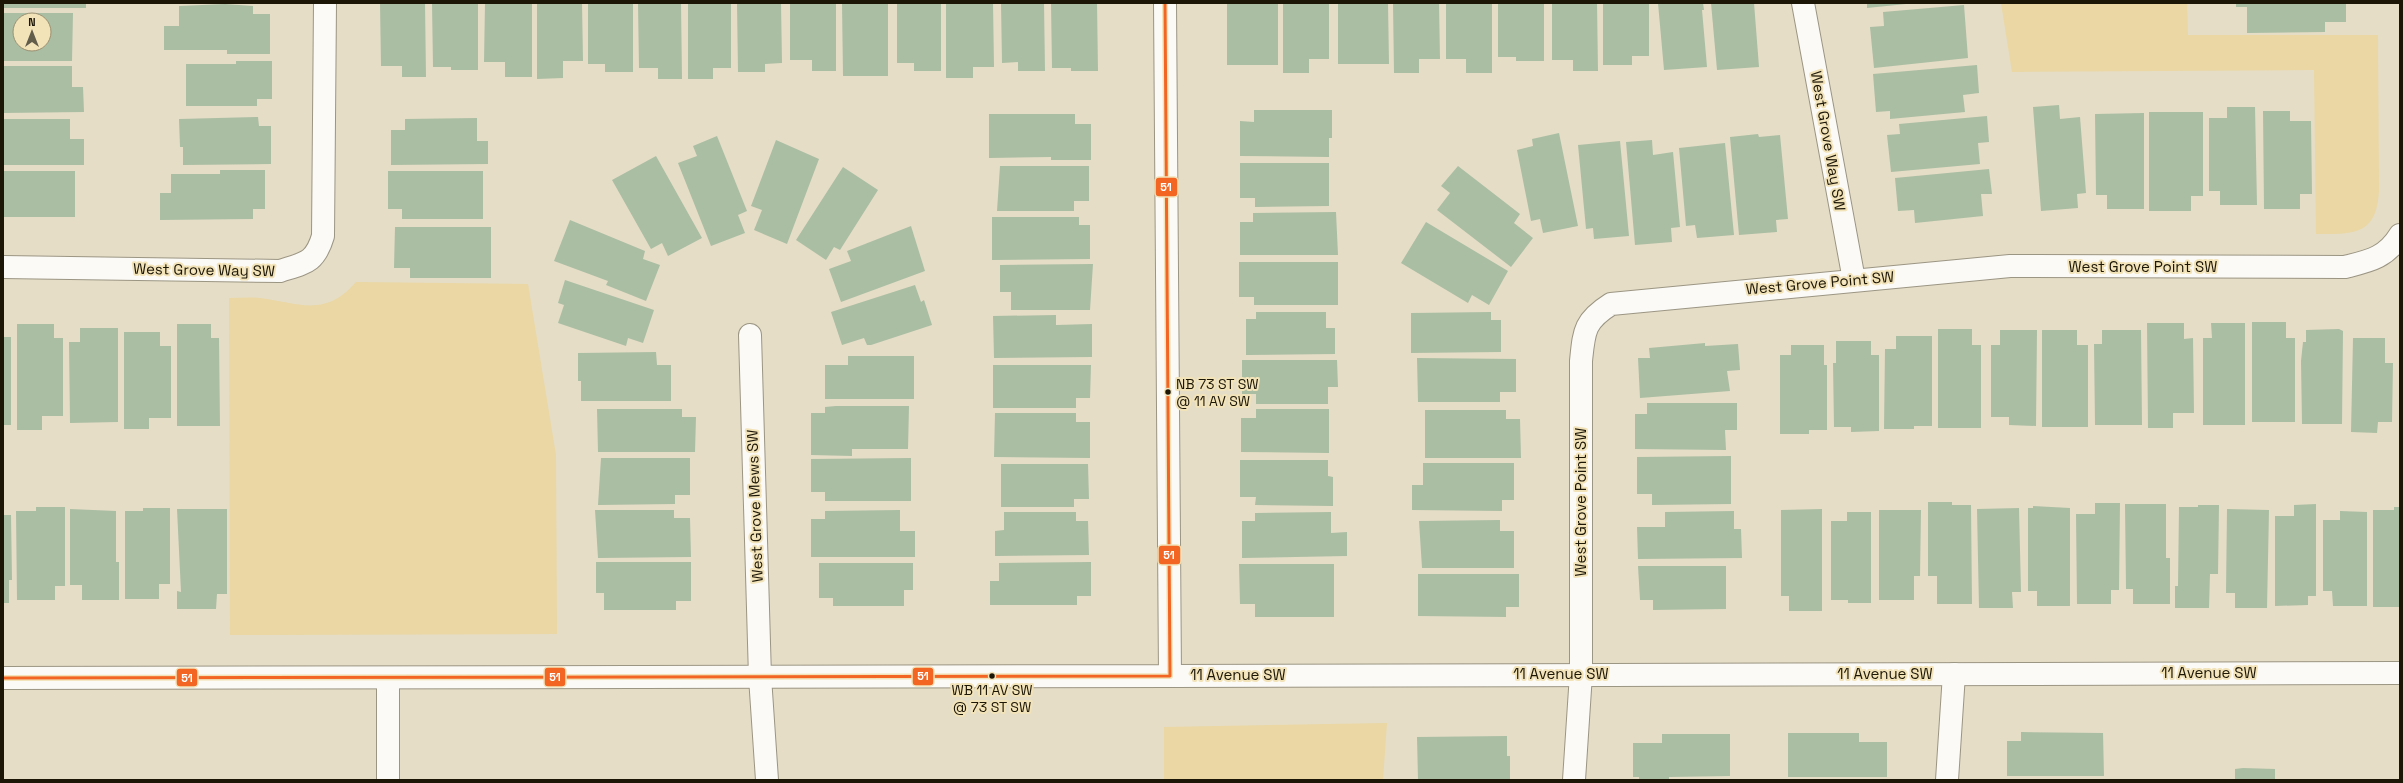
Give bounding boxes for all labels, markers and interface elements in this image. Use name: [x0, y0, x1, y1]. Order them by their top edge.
north arrow: [12, 12, 52, 52]
text: N: [28, 15, 36, 29]
street label: West Grove Way SW: [1807, 69, 1850, 212]
line badge: 51: [1155, 177, 1178, 197]
text: 51: [1160, 180, 1172, 194]
street label: West Grove Point SW: [2069, 257, 2217, 276]
street label: West Grove Way SW: [133, 259, 275, 280]
street label: West Grove Point SW: [1745, 267, 1895, 298]
place label: NB 73 ST SW @ 11 AV SW: [1176, 375, 1259, 410]
marker: NB 73 ST SW @ 11 AV SW: [1163, 387, 1173, 397]
street label: West Grove Point SW: [1571, 428, 1590, 576]
street label: West Grove Mews SW: [742, 429, 767, 583]
line badge: 51: [1158, 545, 1181, 565]
text: 51: [1163, 548, 1175, 562]
street label: 11 Avenue SW: [2161, 663, 2257, 682]
street label: 11 Avenue SW: [1513, 664, 1609, 683]
street label: 11 Avenue SW: [1837, 664, 1933, 683]
street label: 11 Avenue SW: [1190, 665, 1286, 684]
line badge: 51: [544, 667, 566, 687]
line badge: 51: [912, 667, 934, 686]
line badge: 51: [176, 668, 198, 687]
text: 51: [917, 669, 929, 683]
text: 51: [549, 670, 561, 684]
text: 51: [181, 671, 193, 685]
marker: WB 11 AV SW @ 73 ST SW: [987, 671, 997, 681]
place label: WB 11 AV SW @ 73 ST SW: [951, 681, 1033, 716]

